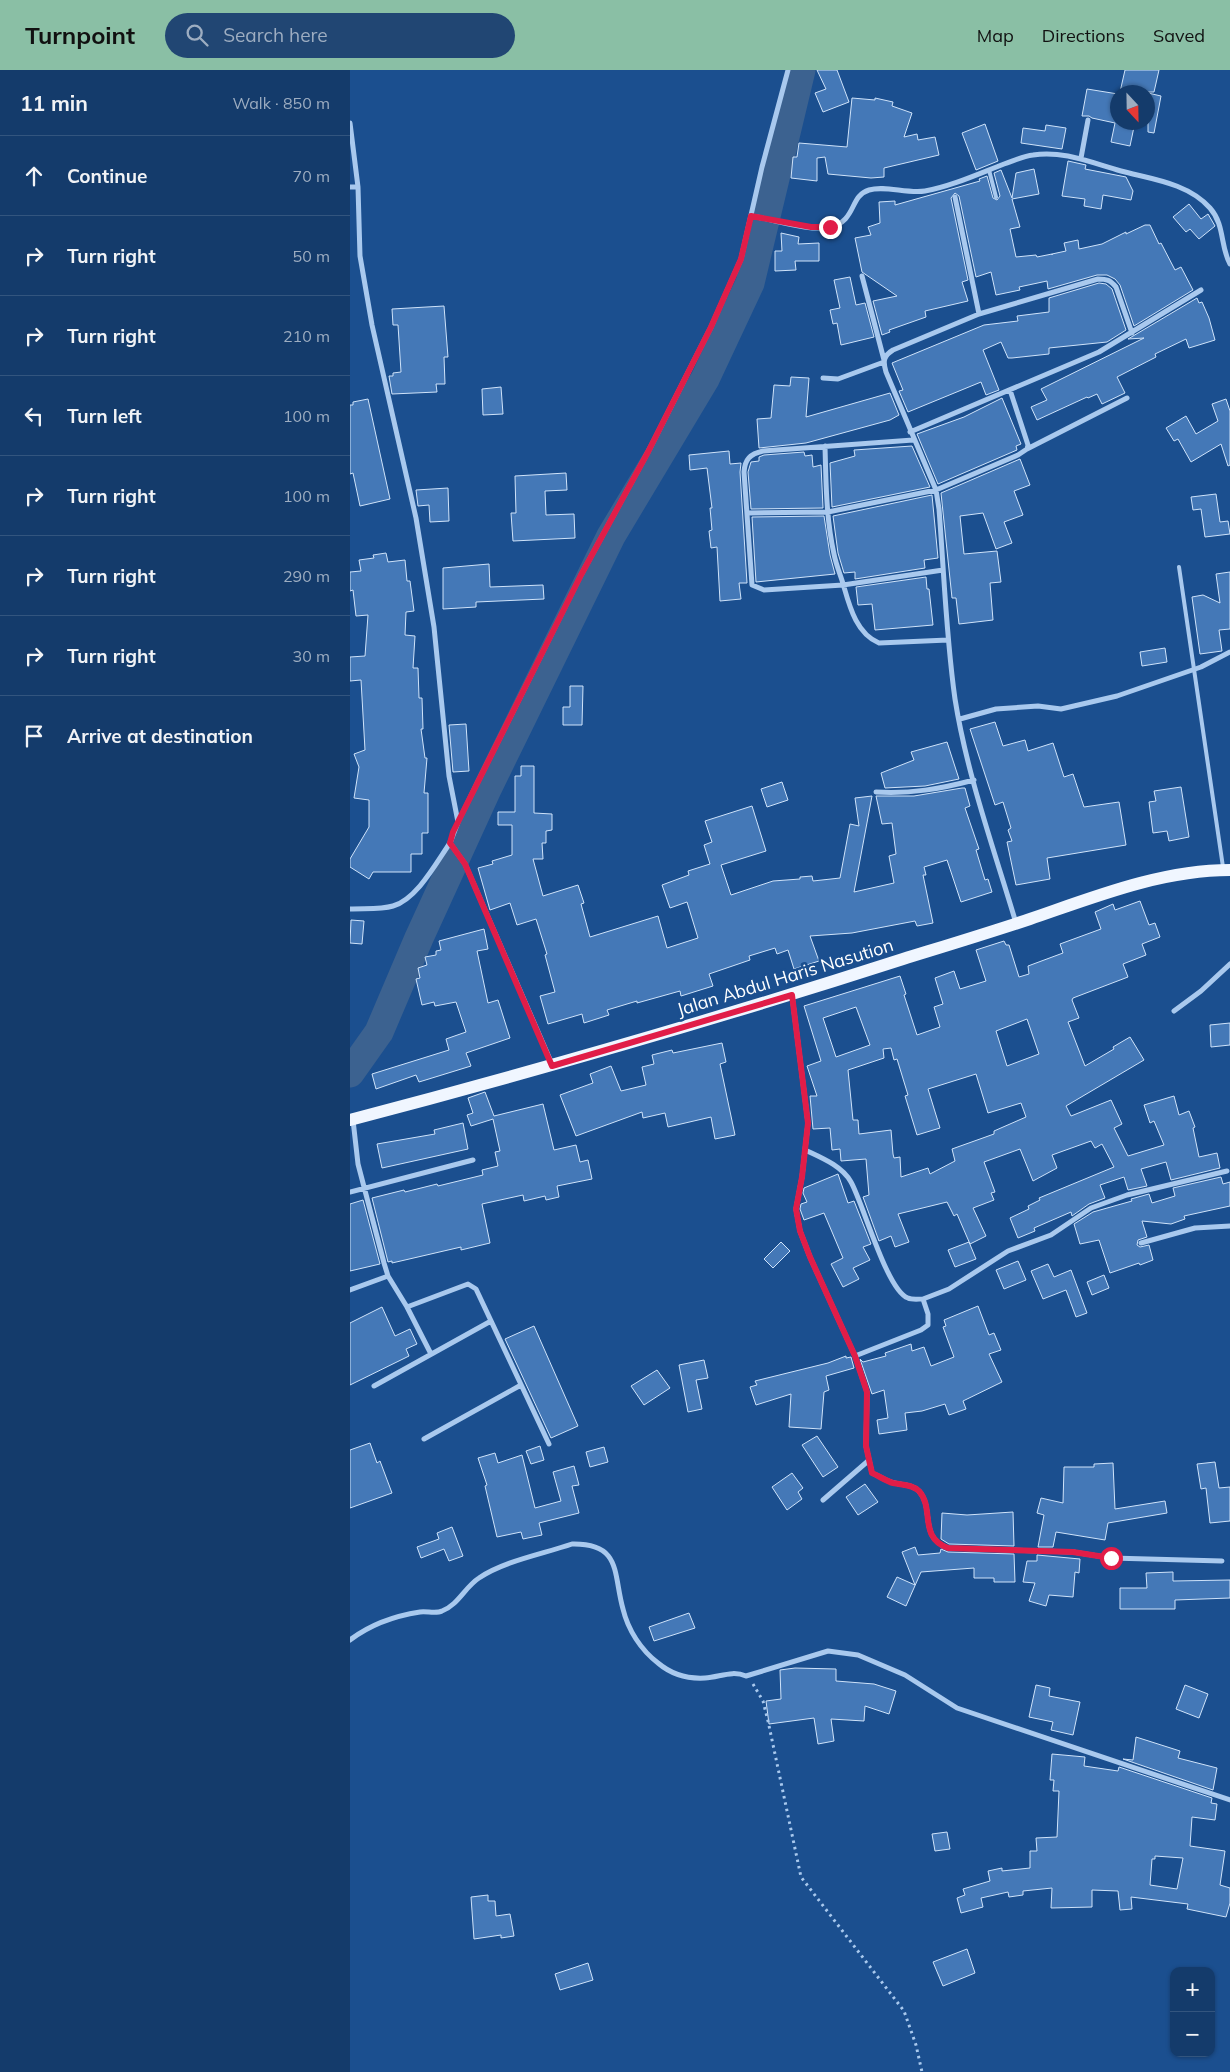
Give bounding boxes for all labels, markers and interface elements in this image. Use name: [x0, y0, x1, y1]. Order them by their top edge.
search box: [165, 13, 515, 58]
text: Turnpoint: [25, 20, 135, 50]
icon: search: [183, 21, 211, 49]
text: Search here: [223, 23, 328, 47]
text: Map: [977, 24, 1014, 47]
text: Directions: [1042, 24, 1125, 47]
text: Saved: [1153, 24, 1205, 47]
north arrow: [1110, 85, 1155, 130]
text: 11 min: [20, 90, 88, 116]
text: Walk · 850 m: [232, 93, 330, 113]
icon: ahead: [20, 162, 48, 190]
text: Continue: [67, 164, 147, 188]
text: 70 m: [293, 166, 330, 186]
route end: [819, 216, 842, 239]
icon: right: [20, 242, 48, 270]
text: Turn right: [67, 244, 156, 268]
text: 50 m: [293, 246, 330, 266]
icon: right: [20, 322, 48, 350]
text: Turn right: [67, 324, 156, 348]
text: 210 m: [283, 326, 330, 346]
icon: left: [20, 402, 48, 430]
text: Turn left: [67, 404, 142, 428]
text: 100 m: [283, 406, 330, 426]
icon: right: [20, 482, 48, 510]
text: Turn right: [67, 484, 156, 508]
text: 100 m: [283, 486, 330, 506]
icon: right: [20, 562, 48, 590]
text: Turn right: [67, 564, 156, 588]
text: 290 m: [283, 566, 330, 586]
icon: right: [20, 642, 48, 670]
text: Turn right: [67, 644, 156, 668]
text: 30 m: [293, 646, 330, 666]
icon: arrive: [20, 722, 48, 750]
text: Arrive at destination: [67, 724, 253, 748]
street label: Jalan Abdul Haris Nasution: [674, 933, 896, 1021]
route start: [1100, 1547, 1123, 1570]
map controls: [1170, 1967, 1215, 2057]
button: +: [1170, 1967, 1215, 2012]
button: −: [1170, 2012, 1215, 2057]

